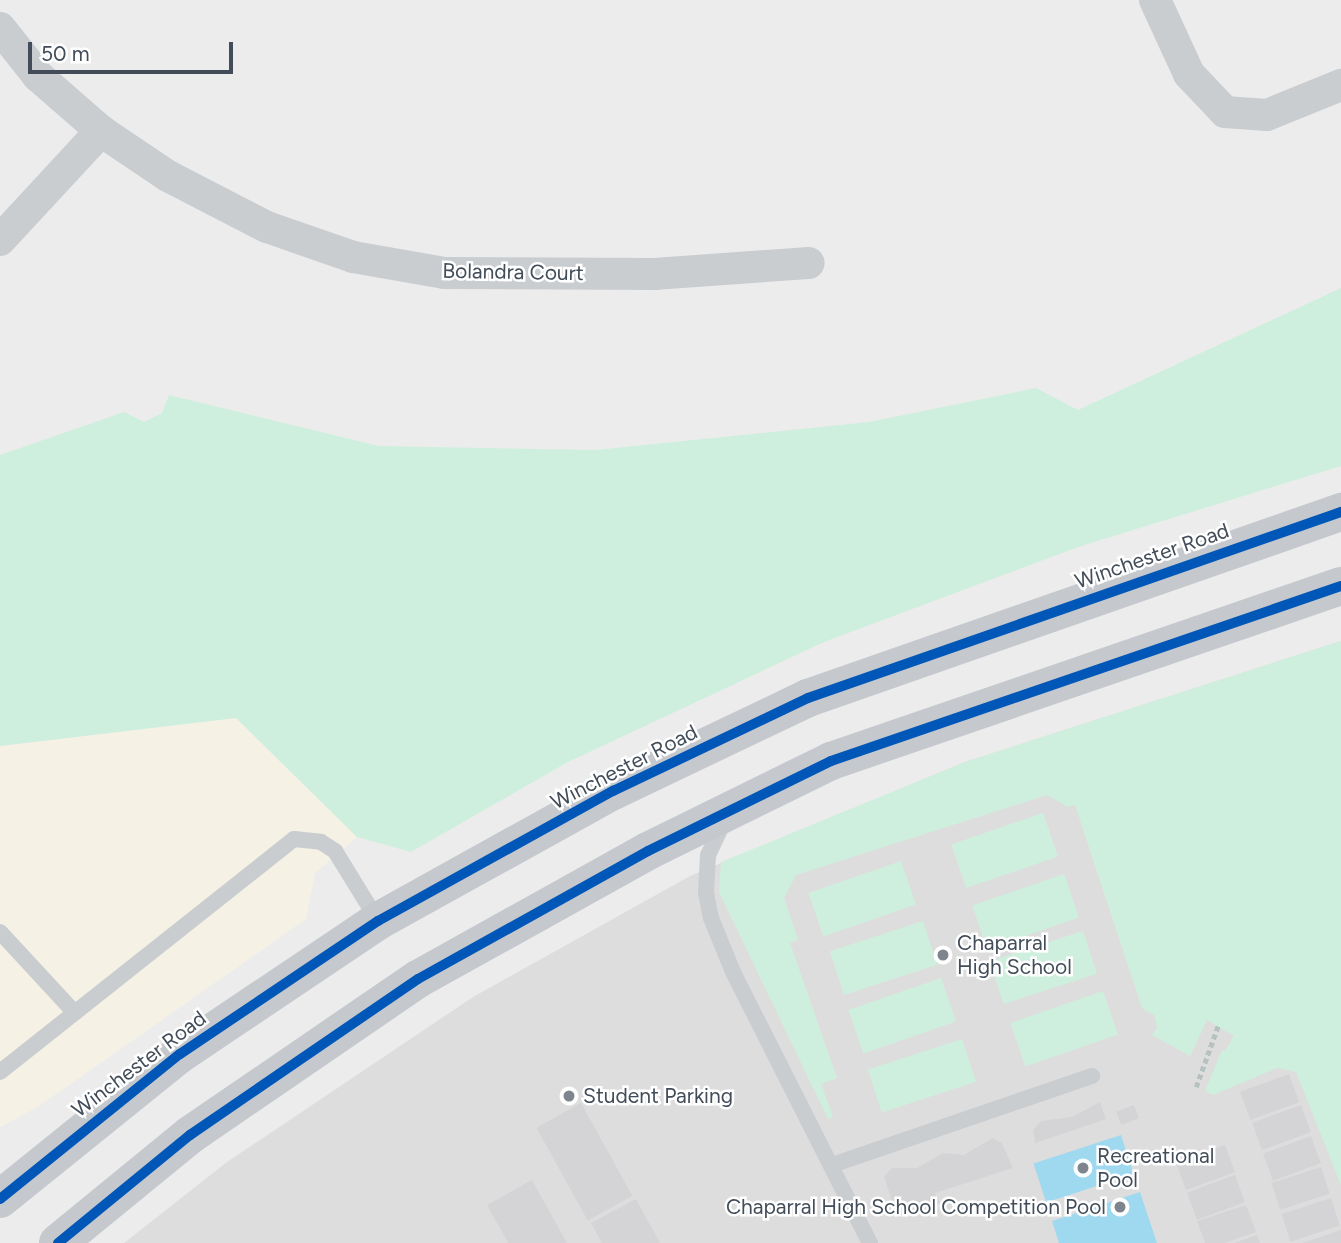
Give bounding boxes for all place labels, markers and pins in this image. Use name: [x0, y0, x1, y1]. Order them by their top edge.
place label: Chaparral High School: [957, 930, 1072, 980]
marker: Chaparral High School: [935, 947, 951, 963]
place label: Student Parking: [583, 1083, 733, 1109]
marker: Student Parking: [561, 1088, 577, 1104]
place label: Recreational Pool: [1097, 1143, 1214, 1193]
marker: Recreational Pool: [1075, 1160, 1091, 1176]
place label: Chaparral High School Competition Pool: [726, 1194, 1106, 1220]
marker: Chaparral High School Competition Pool: [1112, 1199, 1128, 1215]

